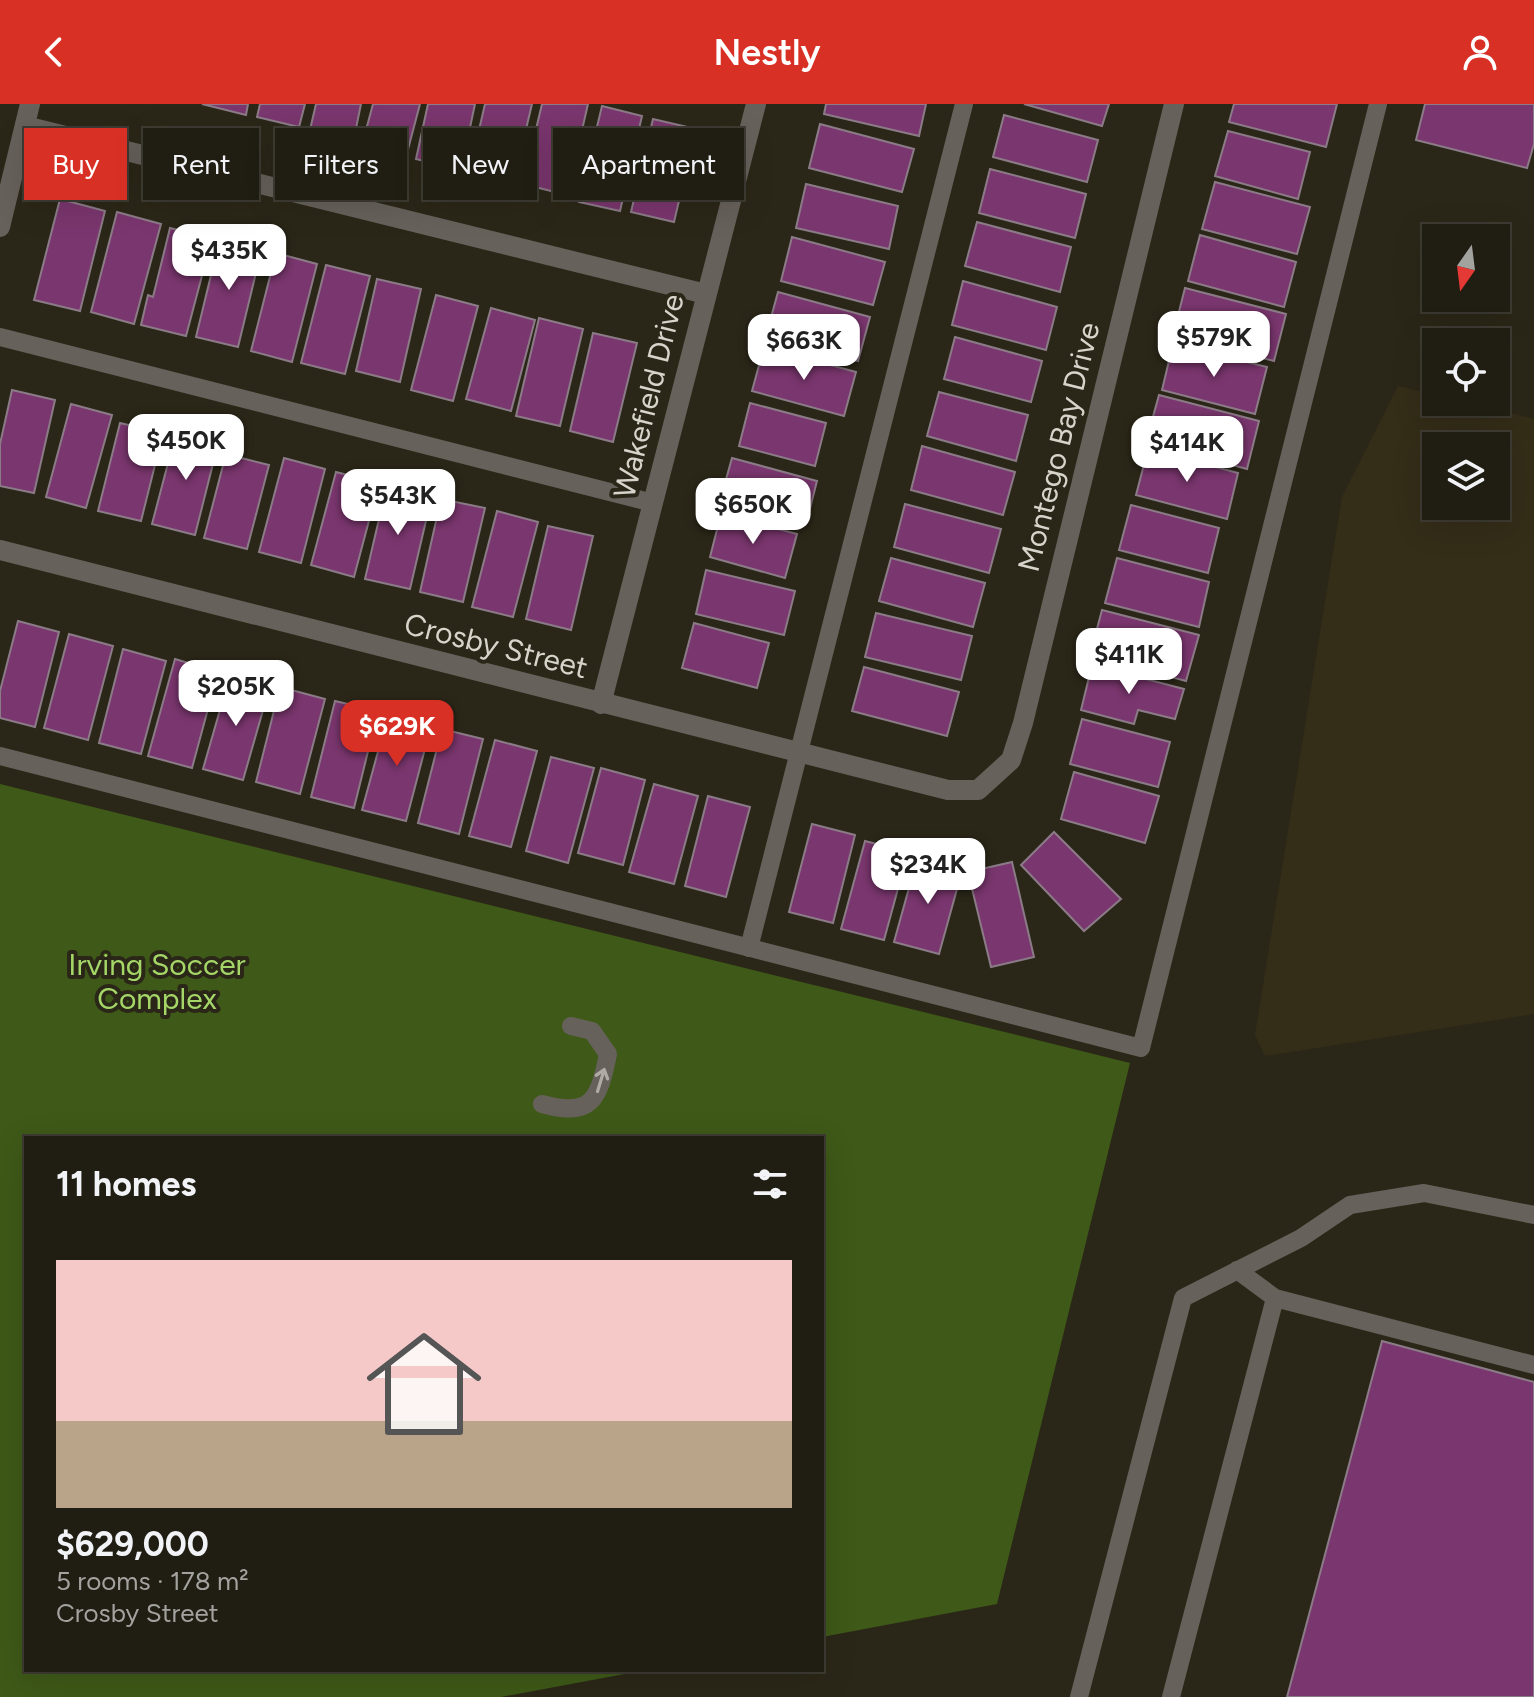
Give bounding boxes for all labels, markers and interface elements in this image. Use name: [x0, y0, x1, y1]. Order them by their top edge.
icon: back: [32, 30, 76, 74]
icon: person: [1458, 30, 1502, 74]
text: Nestly: [713, 31, 821, 74]
chip: Buy: [24, 128, 127, 200]
chip: Rent: [143, 128, 259, 200]
chip: Filters: [275, 128, 407, 200]
chip: New: [423, 128, 537, 200]
chip: Apartment: [553, 128, 744, 200]
pin: $435K: [173, 224, 285, 292]
north arrow: [1422, 224, 1510, 312]
map controls: [1422, 224, 1510, 520]
text: $435K: [190, 234, 268, 266]
street label: Wakefield Drive: [605, 290, 692, 502]
pin: $579K: [1158, 311, 1270, 379]
pin: $663K: [748, 314, 860, 382]
street label: Montego Bay Drive: [1010, 318, 1107, 575]
text: $579K: [1176, 321, 1252, 353]
text: $663K: [766, 324, 842, 356]
button: locate: [1422, 328, 1510, 416]
pin: $450K: [130, 414, 242, 482]
pin: $414K: [1131, 416, 1243, 484]
text: $450K: [146, 424, 226, 456]
text: $414K: [1149, 426, 1225, 458]
button: layers: [1422, 432, 1510, 520]
pin: $543K: [342, 469, 454, 537]
pin: $650K: [697, 478, 809, 546]
text: $543K: [359, 479, 437, 511]
text: $650K: [714, 488, 792, 520]
street label: Crosby Street: [401, 605, 592, 686]
pin: $411K: [1073, 628, 1185, 696]
text: $411K: [1094, 638, 1164, 670]
pin: $205K: [180, 660, 292, 728]
text: $205K: [197, 670, 275, 702]
pin: $629K: [341, 700, 453, 768]
text: $629K: [359, 710, 435, 742]
pin: $234K: [872, 838, 984, 906]
text: $234K: [889, 848, 967, 880]
park label: Irving Soccer Complex: [68, 946, 246, 1017]
one-way arrow: [595, 1068, 609, 1093]
icon: filters: [748, 1162, 792, 1206]
text: 11 homes: [56, 1164, 196, 1205]
icon: home: [352, 1312, 496, 1456]
text: $629,000: [56, 1524, 209, 1565]
text: 5 rooms · 178 m²: [56, 1565, 249, 1597]
text: Crosby Street: [56, 1597, 219, 1629]

